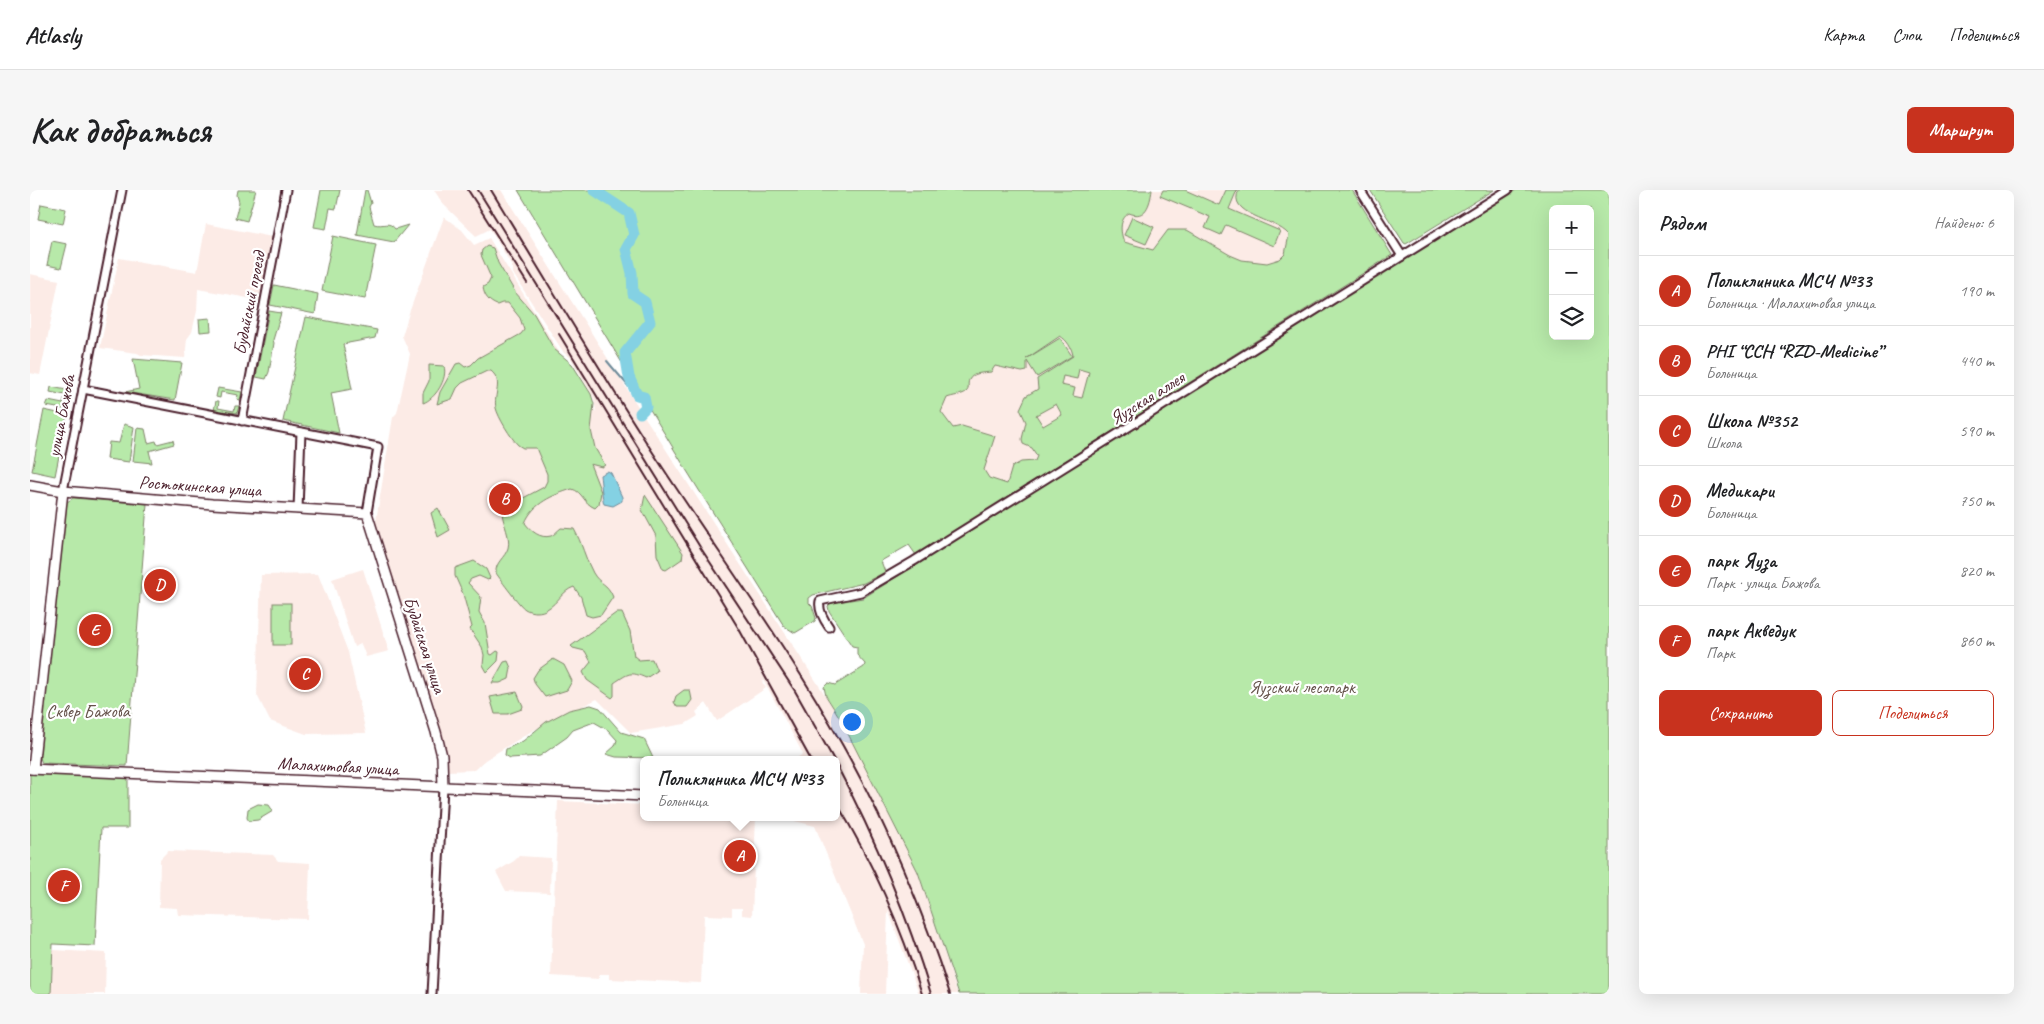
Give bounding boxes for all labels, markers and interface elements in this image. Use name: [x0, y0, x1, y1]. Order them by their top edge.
text: Atlasly: [25, 20, 81, 50]
text: Карта: [1823, 24, 1864, 46]
text: Слои: [1892, 24, 1921, 46]
text: Поделиться: [1949, 24, 2019, 46]
button: Маршрут: [1907, 107, 2014, 153]
text: Как добраться: [30, 108, 211, 153]
map controls: [1549, 205, 1594, 340]
button: +: [1549, 205, 1594, 250]
text: Рядом: [1659, 210, 1706, 236]
text: Найдено: 6: [1934, 213, 1994, 233]
street label: Будайский проезд: [228, 248, 270, 357]
button: −: [1549, 250, 1594, 295]
text: Поликлиника МСЧ №33: [1706, 269, 1871, 293]
text: A: [1671, 281, 1679, 301]
text: 190 m: [1960, 281, 1994, 301]
text: Больница · Малахитовая улица: [1706, 293, 1875, 313]
button: layers: [1549, 295, 1594, 340]
text: PHI “CCH “RZD-Medicine”: [1706, 339, 1882, 363]
text: B: [1671, 351, 1679, 371]
text: 440 m: [1960, 351, 1994, 371]
text: Больница: [1706, 363, 1756, 383]
street label: Яузская аллея: [1106, 366, 1190, 430]
street label: улица Бажова: [42, 371, 80, 460]
text: Школа №352: [1706, 409, 1797, 433]
text: C: [1671, 421, 1679, 441]
text: 590 m: [1960, 421, 1994, 441]
text: Школа: [1706, 433, 1741, 453]
street label: Ростокинская улица: [138, 471, 264, 501]
text: Медикари: [1706, 479, 1774, 503]
pin: B: [489, 480, 521, 518]
text: D: [1670, 491, 1680, 511]
text: 750 m: [1960, 491, 1994, 511]
text: Больница: [1706, 503, 1756, 523]
text: парк Яуза: [1706, 549, 1776, 573]
text: E: [1671, 561, 1679, 581]
text: 820 m: [1960, 561, 1994, 581]
pin: D: [144, 566, 176, 604]
text: Парк · улица Бажова: [1706, 573, 1819, 593]
street label: Будайская улица: [399, 594, 451, 698]
pin: E: [79, 611, 111, 649]
text: парк Акведук: [1706, 619, 1795, 643]
text: F: [1671, 631, 1679, 651]
text: 860 m: [1960, 631, 1994, 651]
text: Парк: [1706, 643, 1735, 663]
pin: C: [289, 655, 321, 693]
park label: Яузский лесопарк: [1249, 676, 1356, 699]
button: Сохранить: [1659, 690, 1822, 736]
button: Поделиться: [1832, 690, 1994, 736]
park label: Сквер Бажова: [46, 700, 131, 722]
your location: [839, 709, 865, 735]
street label: Малахитовая улица: [277, 752, 401, 780]
popup: [640, 756, 840, 821]
text: Поликлиника МСЧ №33: [657, 767, 823, 791]
text: Больница: [657, 791, 708, 811]
pin: A: [724, 837, 756, 875]
pin: F: [48, 867, 80, 905]

